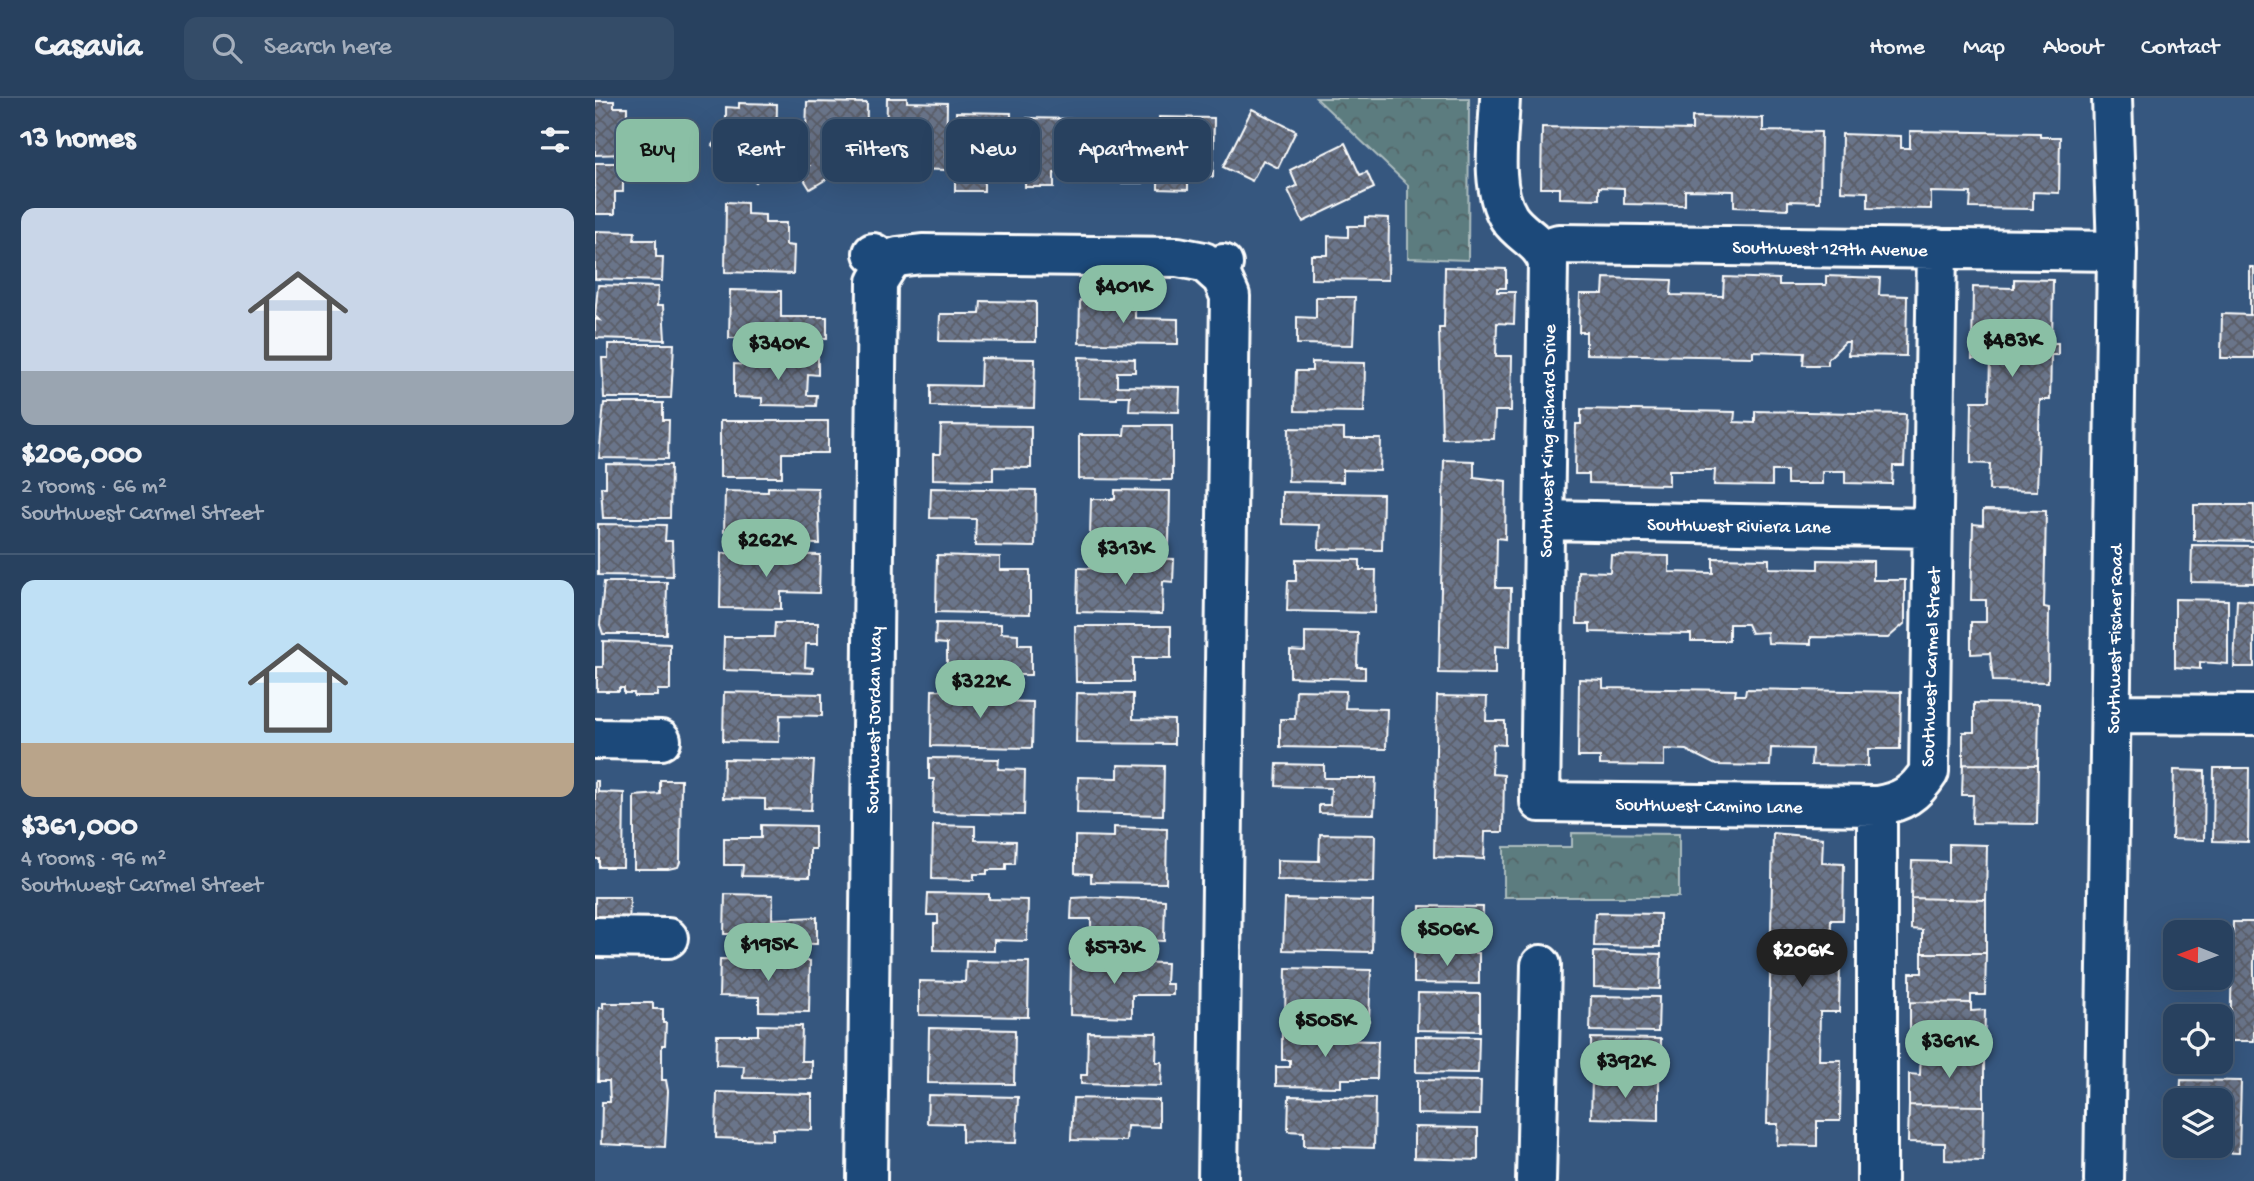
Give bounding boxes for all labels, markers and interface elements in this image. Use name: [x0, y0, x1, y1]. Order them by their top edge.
search box: [184, 17, 674, 80]
text: Casavia: [35, 29, 142, 67]
icon: search: [208, 29, 246, 67]
text: Search here: [264, 33, 392, 64]
text: Home: [1869, 34, 1925, 63]
text: Map: [1963, 34, 2005, 63]
text: About: [2043, 34, 2103, 63]
text: Contact: [2141, 34, 2219, 63]
chip: Buy: [616, 119, 699, 182]
chip: Rent: [713, 119, 808, 182]
chip: Filters: [822, 119, 932, 182]
chip: New: [946, 119, 1040, 182]
chip: Apartment: [1054, 119, 1211, 182]
icon: filters: [536, 121, 574, 159]
text: 13 homes: [21, 123, 135, 158]
street label: Southwest 129th Avenue: [1732, 237, 1928, 264]
icon: home: [235, 253, 361, 379]
pin: $401K: [1074, 266, 1172, 325]
text: $401K: [1095, 274, 1151, 301]
pin: $483K: [1963, 320, 2061, 379]
pin: $340K: [729, 322, 827, 382]
street label: Southwest King Richard Drive: [1536, 324, 1563, 558]
text: $483K: [1983, 328, 2041, 355]
text: $340K: [749, 331, 807, 358]
text: $206,000: [21, 439, 142, 474]
text: 2 rooms · 66 m²: [21, 474, 167, 501]
text: Southwest Carmel Street: [21, 501, 263, 528]
street label: Southwest Riviera Lane: [1647, 514, 1831, 541]
pin: $262K: [717, 519, 815, 579]
text: $262K: [737, 528, 795, 555]
pin: $313K: [1076, 528, 1174, 587]
text: $313K: [1097, 536, 1153, 563]
street label: Southwest Fischer Road: [2103, 542, 2130, 734]
street label: Southwest Carmel Street: [1918, 565, 1948, 767]
icon: home: [235, 625, 361, 751]
street label: Southwest Jordan Way: [862, 626, 889, 814]
pin: $322K: [931, 660, 1029, 720]
text: $322K: [951, 669, 1009, 696]
street label: Southwest Camino Lane: [1615, 794, 1803, 821]
text: $361,000: [21, 811, 138, 846]
text: 4 rooms · 96 m²: [21, 846, 166, 873]
text: Southwest Carmel Street: [21, 873, 263, 900]
pin: $506K: [1398, 908, 1496, 968]
text: $506K: [1417, 917, 1477, 944]
north arrow: [2163, 920, 2233, 990]
map controls: [2163, 920, 2233, 1158]
pin: $195K: [719, 924, 817, 983]
pin: $573K: [1065, 926, 1163, 986]
pin: $206K: [1753, 930, 1851, 989]
text: $195K: [740, 932, 796, 959]
text: $573K: [1085, 935, 1144, 962]
text: $206K: [1773, 938, 1832, 965]
pin: $505K: [1276, 1000, 1374, 1059]
button: locate: [2163, 1004, 2233, 1074]
text: $505K: [1295, 1008, 1355, 1035]
pin: $361K: [1900, 1020, 1998, 1080]
text: $361K: [1921, 1029, 1977, 1056]
pin: $392K: [1576, 1040, 1674, 1100]
text: $392K: [1596, 1049, 1654, 1076]
button: layers: [2163, 1088, 2233, 1158]

